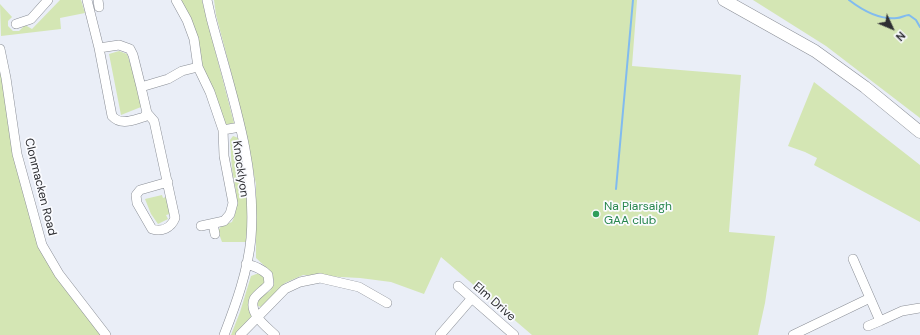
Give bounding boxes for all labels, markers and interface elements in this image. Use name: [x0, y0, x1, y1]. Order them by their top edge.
north arrow: [872, 8, 912, 48]
text: N: [893, 29, 908, 44]
street label: Clonmacken Road: [21, 137, 59, 237]
street label: Knocklyon: [229, 140, 251, 198]
place label: Na Piarsaigh GAA club: [604, 200, 672, 228]
marker: Na Piarsaigh GAA club: [591, 209, 601, 219]
street label: Elm Drive: [470, 280, 518, 324]

